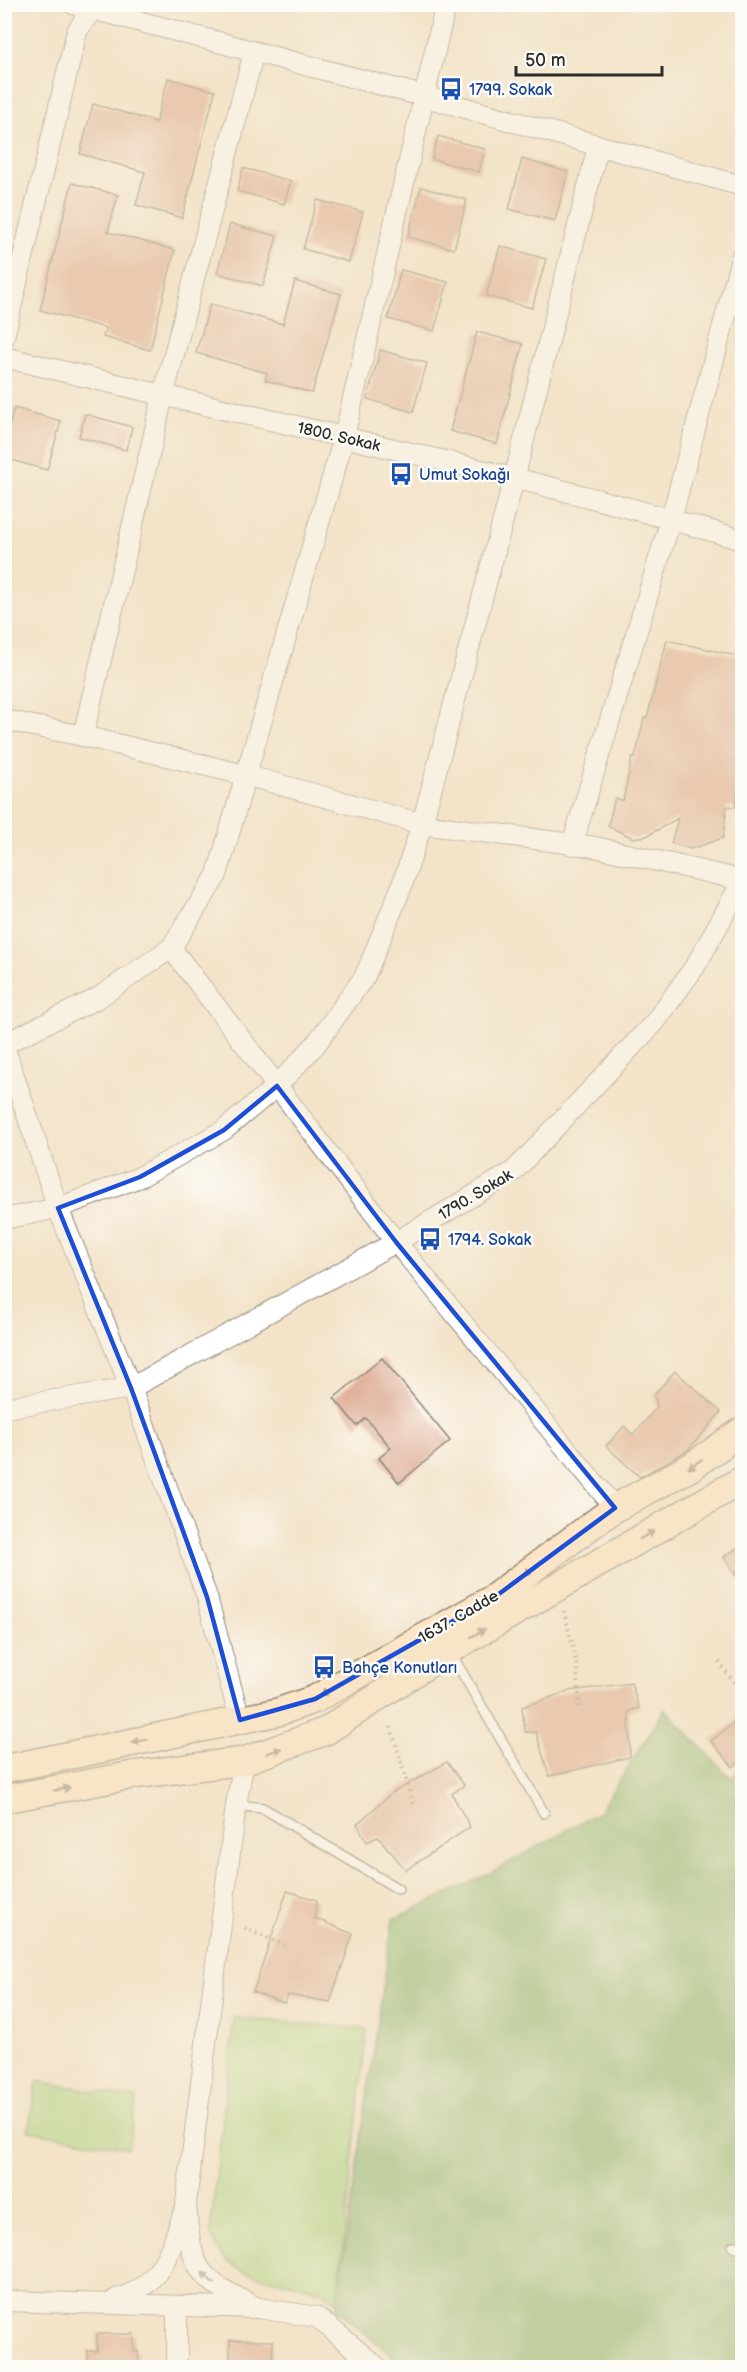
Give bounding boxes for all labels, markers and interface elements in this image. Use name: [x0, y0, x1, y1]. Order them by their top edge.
scale bar: [516, 39, 662, 77]
text: 50 m: [525, 50, 566, 71]
bus stop icon: 1799. Sokak: [438, 76, 464, 102]
place label: 1799. Sokak: [469, 81, 552, 100]
street label: 1800. Sokak: [295, 419, 382, 456]
bus stop icon: Umut Sokağı: [388, 461, 414, 487]
place label: Umut Sokağı: [419, 466, 510, 485]
street label: 1790. Sokak: [435, 1166, 516, 1225]
bus stop icon: 1794. Sokak: [417, 1226, 443, 1252]
place label: 1794. Sokak: [448, 1231, 532, 1250]
one-way arrow: [686, 1459, 703, 1470]
one-way arrow: [639, 1530, 655, 1541]
one-way arrow: [524, 1564, 540, 1576]
street label: 1637. Cadde: [415, 1586, 503, 1648]
one-way arrow: [470, 1628, 487, 1638]
bus stop icon: Bahçe Konutları: [311, 1654, 337, 1680]
place label: Bahçe Konutları: [342, 1659, 457, 1678]
one-way arrow: [320, 1686, 336, 1697]
one-way arrow: [131, 1737, 150, 1746]
one-way arrow: [265, 1746, 283, 1755]
one-way arrow: [53, 1784, 72, 1793]
one-way arrow: [201, 2272, 215, 2286]

